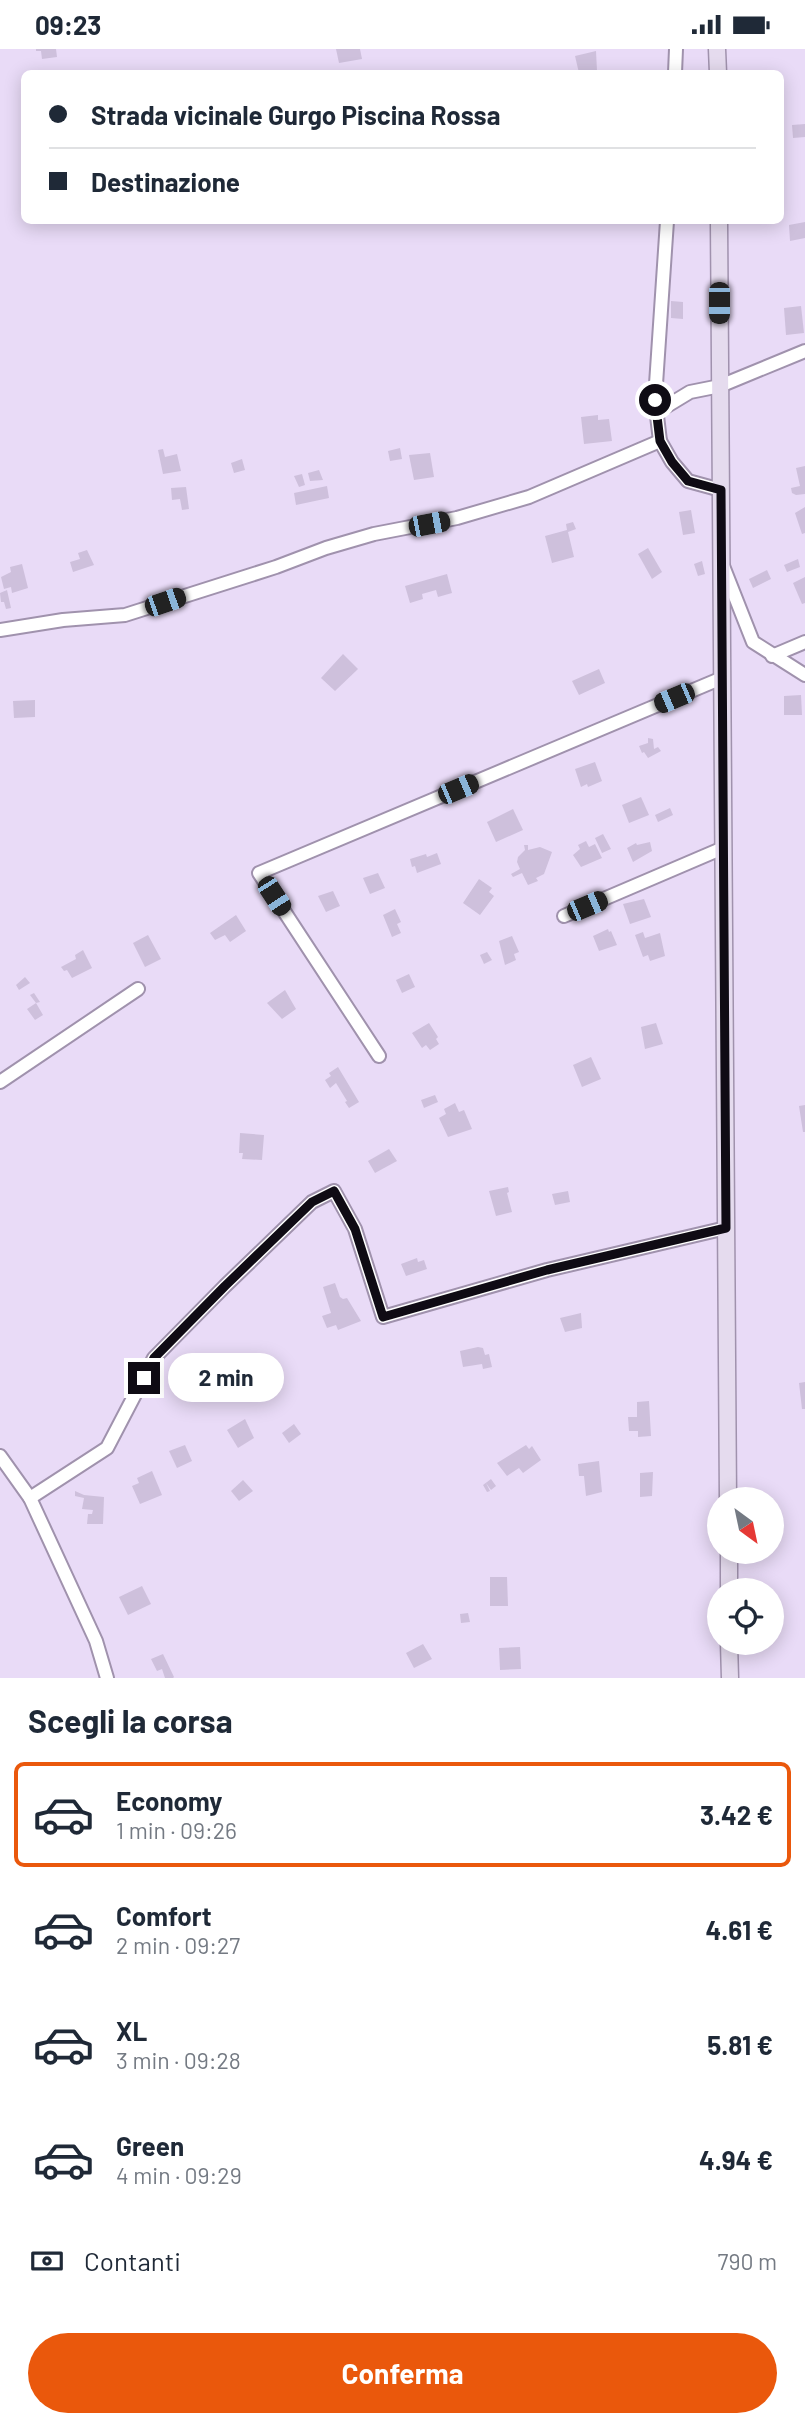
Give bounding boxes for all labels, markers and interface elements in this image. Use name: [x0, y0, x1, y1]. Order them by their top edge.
text: 09:23: [35, 9, 101, 40]
text: Strada vicinale Gurgo Piscina Rossa: [91, 99, 500, 130]
text: Destinazione: [91, 166, 240, 197]
car: [709, 282, 730, 324]
route start: [639, 384, 671, 416]
car: [407, 510, 452, 538]
car: [142, 585, 189, 619]
car: [651, 680, 698, 716]
car: [435, 771, 482, 807]
car: [254, 873, 295, 919]
car: [564, 888, 611, 924]
callout: 2 min: [168, 1353, 284, 1403]
route end: [128, 1362, 160, 1394]
text: 2 min: [198, 1363, 254, 1391]
north arrow: [707, 1487, 784, 1565]
map controls: [707, 1487, 784, 1655]
button: locate: [707, 1578, 784, 1655]
text: Scegli la corsa: [28, 1701, 233, 1739]
icon: car: [32, 1783, 95, 1846]
text: Economy: [116, 1785, 222, 1816]
text: 3.42 €: [700, 1799, 773, 1830]
text: 1 min · 09:26: [116, 1816, 237, 1844]
icon: car: [32, 1898, 95, 1961]
text: Comfort: [116, 1900, 212, 1931]
text: 4.61 €: [706, 1914, 773, 1945]
text: 2 min · 09:27: [116, 1931, 240, 1959]
icon: car: [32, 2013, 95, 2076]
text: XL: [116, 2015, 147, 2046]
text: 5.81 €: [707, 2029, 773, 2060]
text: 3 min · 09:28: [116, 2046, 241, 2074]
icon: car: [32, 2128, 95, 2191]
text: Green: [116, 2130, 184, 2161]
text: 4.94 €: [699, 2144, 773, 2175]
text: 4 min · 09:29: [116, 2161, 242, 2189]
icon: cash: [28, 2242, 66, 2280]
text: Contanti: [84, 2245, 181, 2276]
text: 790 m: [718, 2247, 777, 2275]
button: Conferma: [28, 2333, 777, 2413]

